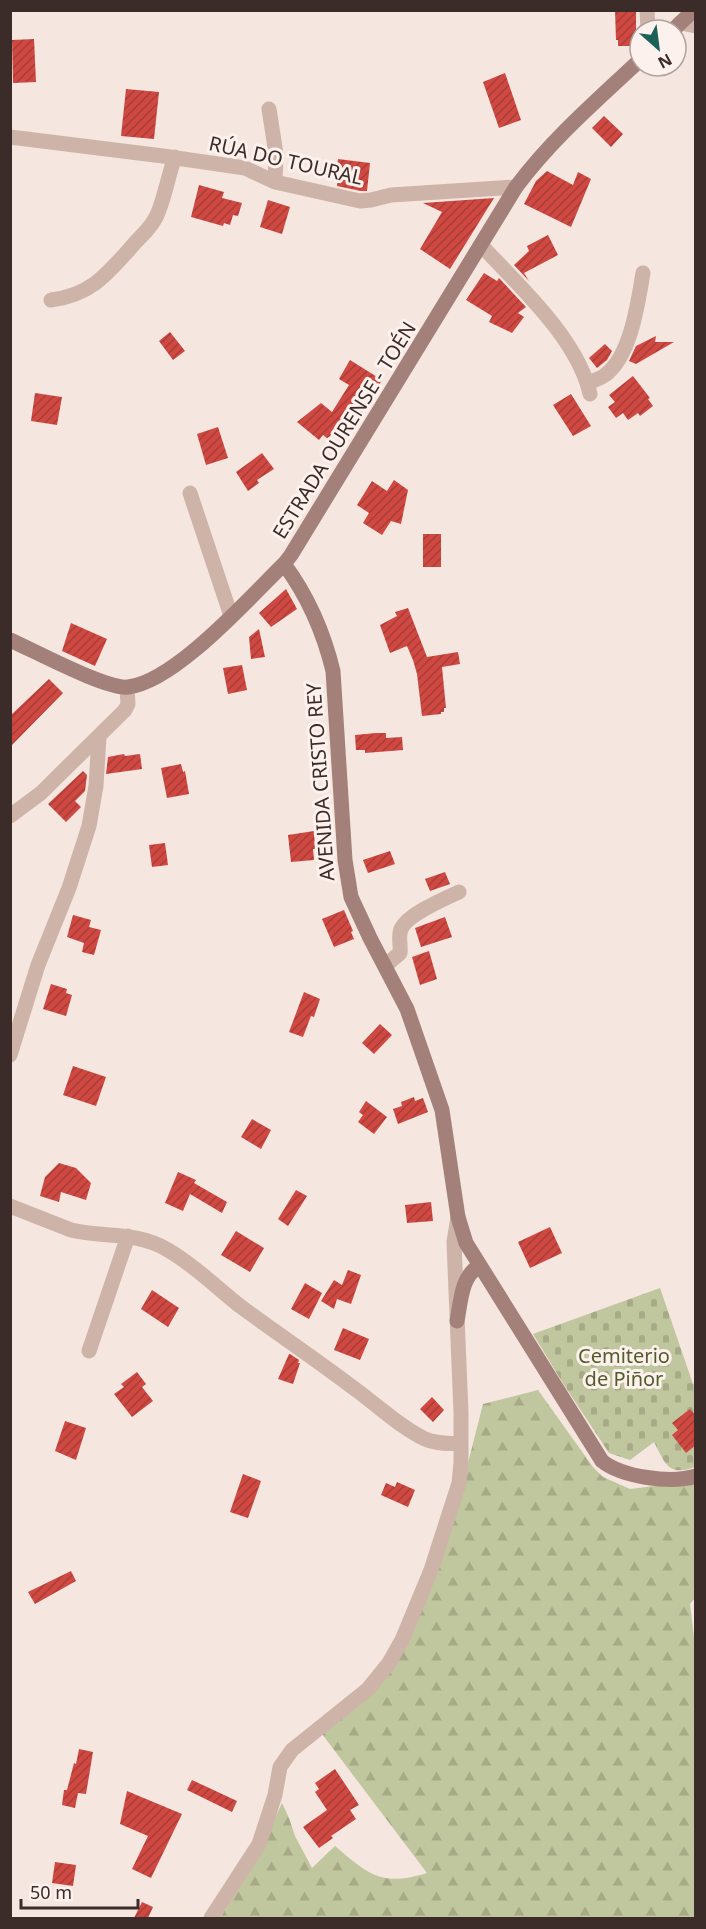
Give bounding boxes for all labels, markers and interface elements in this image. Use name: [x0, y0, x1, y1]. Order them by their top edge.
north arrow: [628, 18, 688, 78]
text: N: [654, 48, 676, 74]
street label: RÚA DO TOURAL: [207, 129, 365, 191]
street label: ESTRADA OURENSE - TOÉN: [266, 316, 422, 544]
street label: AVENIDA CRISTO REY: [300, 681, 340, 882]
park label: Cemiterio de Piñor: [578, 1342, 670, 1392]
scale bar: [21, 1872, 138, 1910]
text: 50 m: [30, 1880, 72, 1904]

